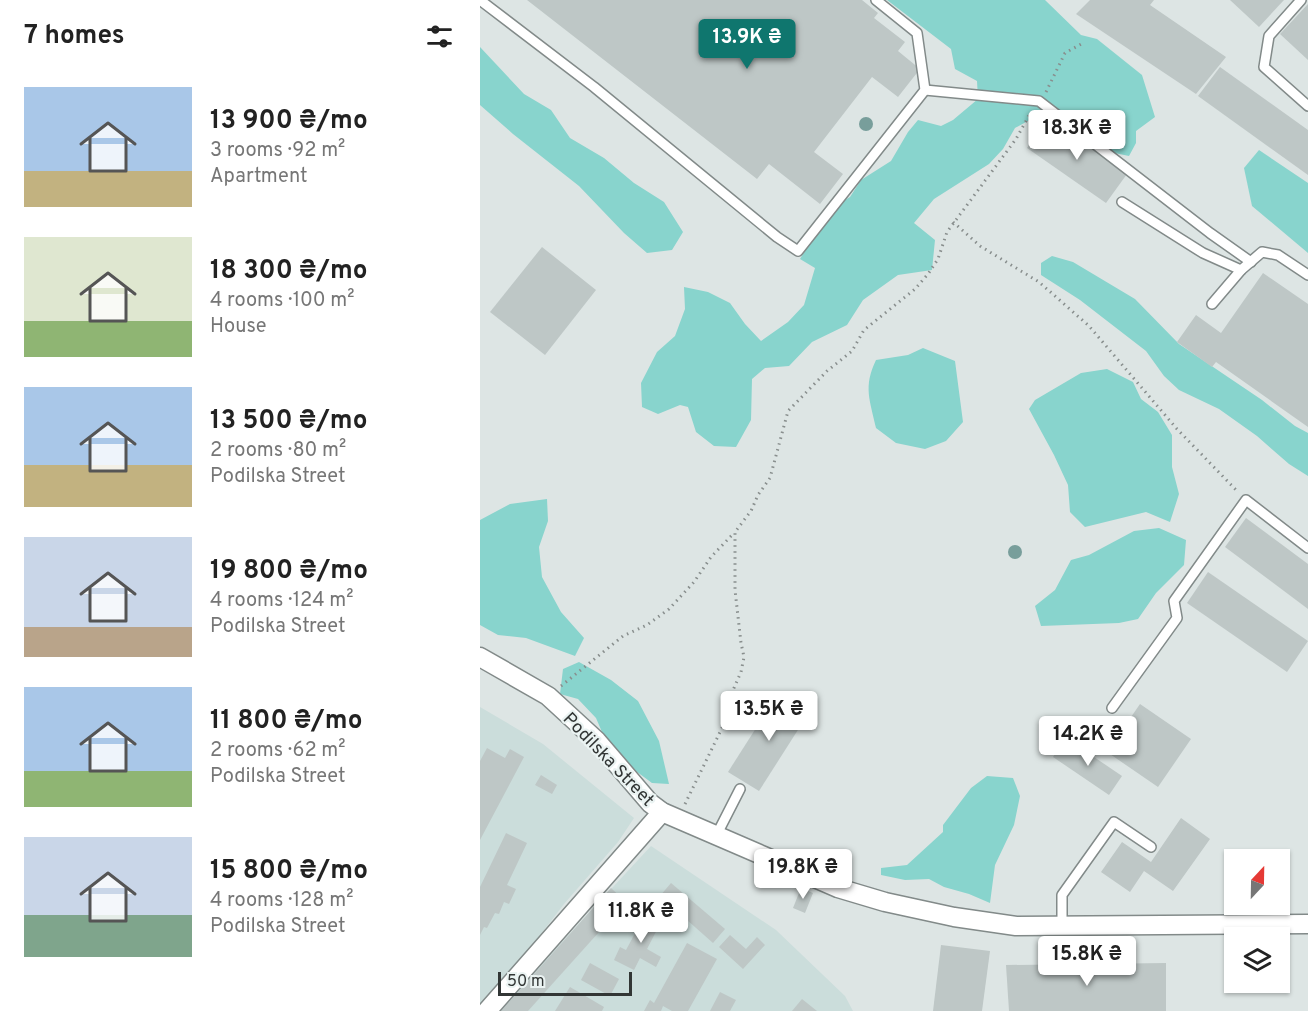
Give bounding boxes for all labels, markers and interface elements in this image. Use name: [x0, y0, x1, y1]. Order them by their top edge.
pin: 13.9K ₴: [692, 19, 802, 70]
text: 7 homes: [24, 20, 124, 53]
icon: filters: [423, 20, 456, 53]
text: 13.9K ₴: [713, 25, 781, 51]
text: 13 900 ₴/mo: [210, 105, 368, 138]
pin: 18.3K ₴: [1022, 110, 1132, 161]
icon: home: [72, 111, 144, 183]
text: 18.3K ₴: [1042, 116, 1112, 142]
text: 3 rooms · 92 m²: [210, 138, 345, 164]
text: Apartment: [210, 164, 308, 190]
text: 18 300 ₴/mo: [210, 255, 368, 288]
icon: home: [72, 261, 144, 333]
text: 4 rooms · 100 m²: [210, 288, 355, 314]
text: House: [210, 314, 266, 340]
text: 13 500 ₴/mo: [210, 405, 367, 438]
icon: home: [72, 411, 144, 483]
text: 2 rooms · 80 m²: [210, 438, 346, 464]
text: Podilska Street: [210, 464, 345, 490]
text: 19 800 ₴/mo: [210, 555, 368, 588]
icon: home: [72, 561, 144, 633]
text: 4 rooms · 124 m²: [210, 588, 353, 614]
text: Podilska Street: [210, 614, 345, 640]
pin: 13.5K ₴: [714, 691, 824, 742]
text: 13.5K ₴: [735, 697, 803, 723]
text: 11 800 ₴/mo: [210, 705, 362, 738]
street label: Podilska Street: [557, 708, 659, 812]
icon: home: [72, 711, 144, 783]
pin: 14.2K ₴: [1033, 716, 1143, 767]
text: 14.2K ₴: [1053, 722, 1123, 748]
text: 2 rooms · 62 m²: [210, 738, 346, 764]
text: Podilska Street: [210, 764, 345, 790]
pin: 19.8K ₴: [748, 849, 858, 900]
north arrow: [1224, 849, 1290, 915]
map controls: [1224, 849, 1290, 993]
text: 15 800 ₴/mo: [210, 855, 368, 888]
text: 19.8K ₴: [768, 855, 838, 881]
icon: home: [72, 861, 144, 933]
text: 4 rooms · 128 m²: [210, 888, 353, 914]
pin: 11.8K ₴: [586, 893, 696, 944]
text: 11.8K ₴: [608, 899, 674, 925]
text: Podilska Street: [210, 914, 345, 940]
button: layers: [1224, 927, 1290, 993]
pin: 15.8K ₴: [1032, 936, 1142, 987]
text: 15.8K ₴: [1052, 942, 1122, 968]
scale bar: [498, 969, 632, 996]
text: 50 m: [507, 972, 545, 992]

